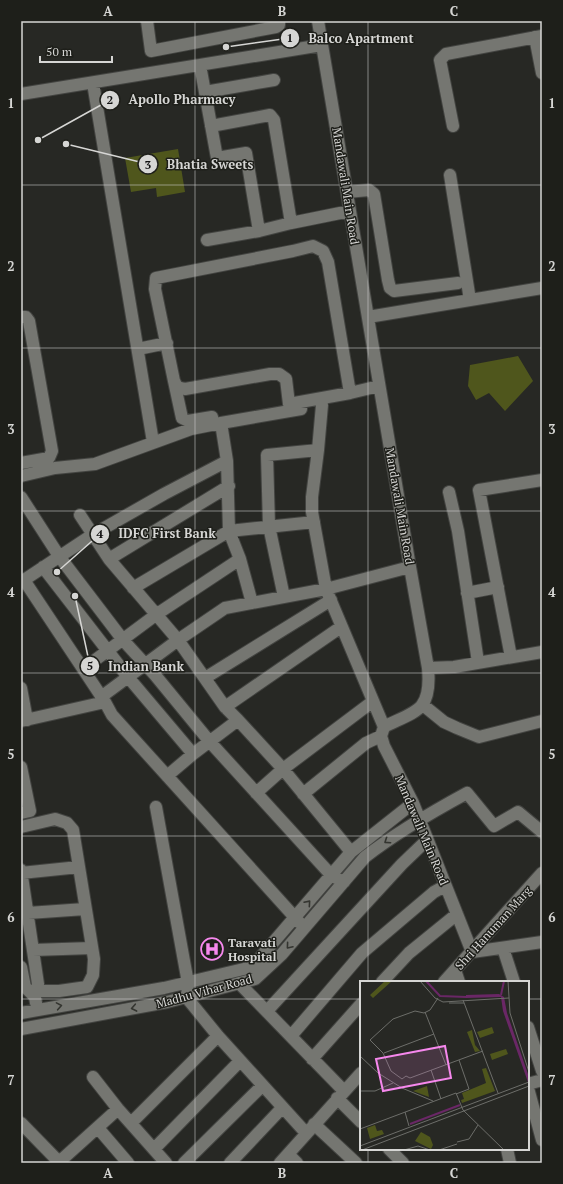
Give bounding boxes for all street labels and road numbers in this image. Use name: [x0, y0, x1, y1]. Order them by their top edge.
street label: Mandawali Main Road: [329, 126, 363, 246]
street label: Mandawali Main Road: [382, 447, 418, 566]
street label: Mandawali Main Road: [392, 773, 452, 888]
street label: Shri Hanuman Marg: [452, 883, 535, 973]
street label: Madhu Vihar Road: [154, 971, 254, 1011]

